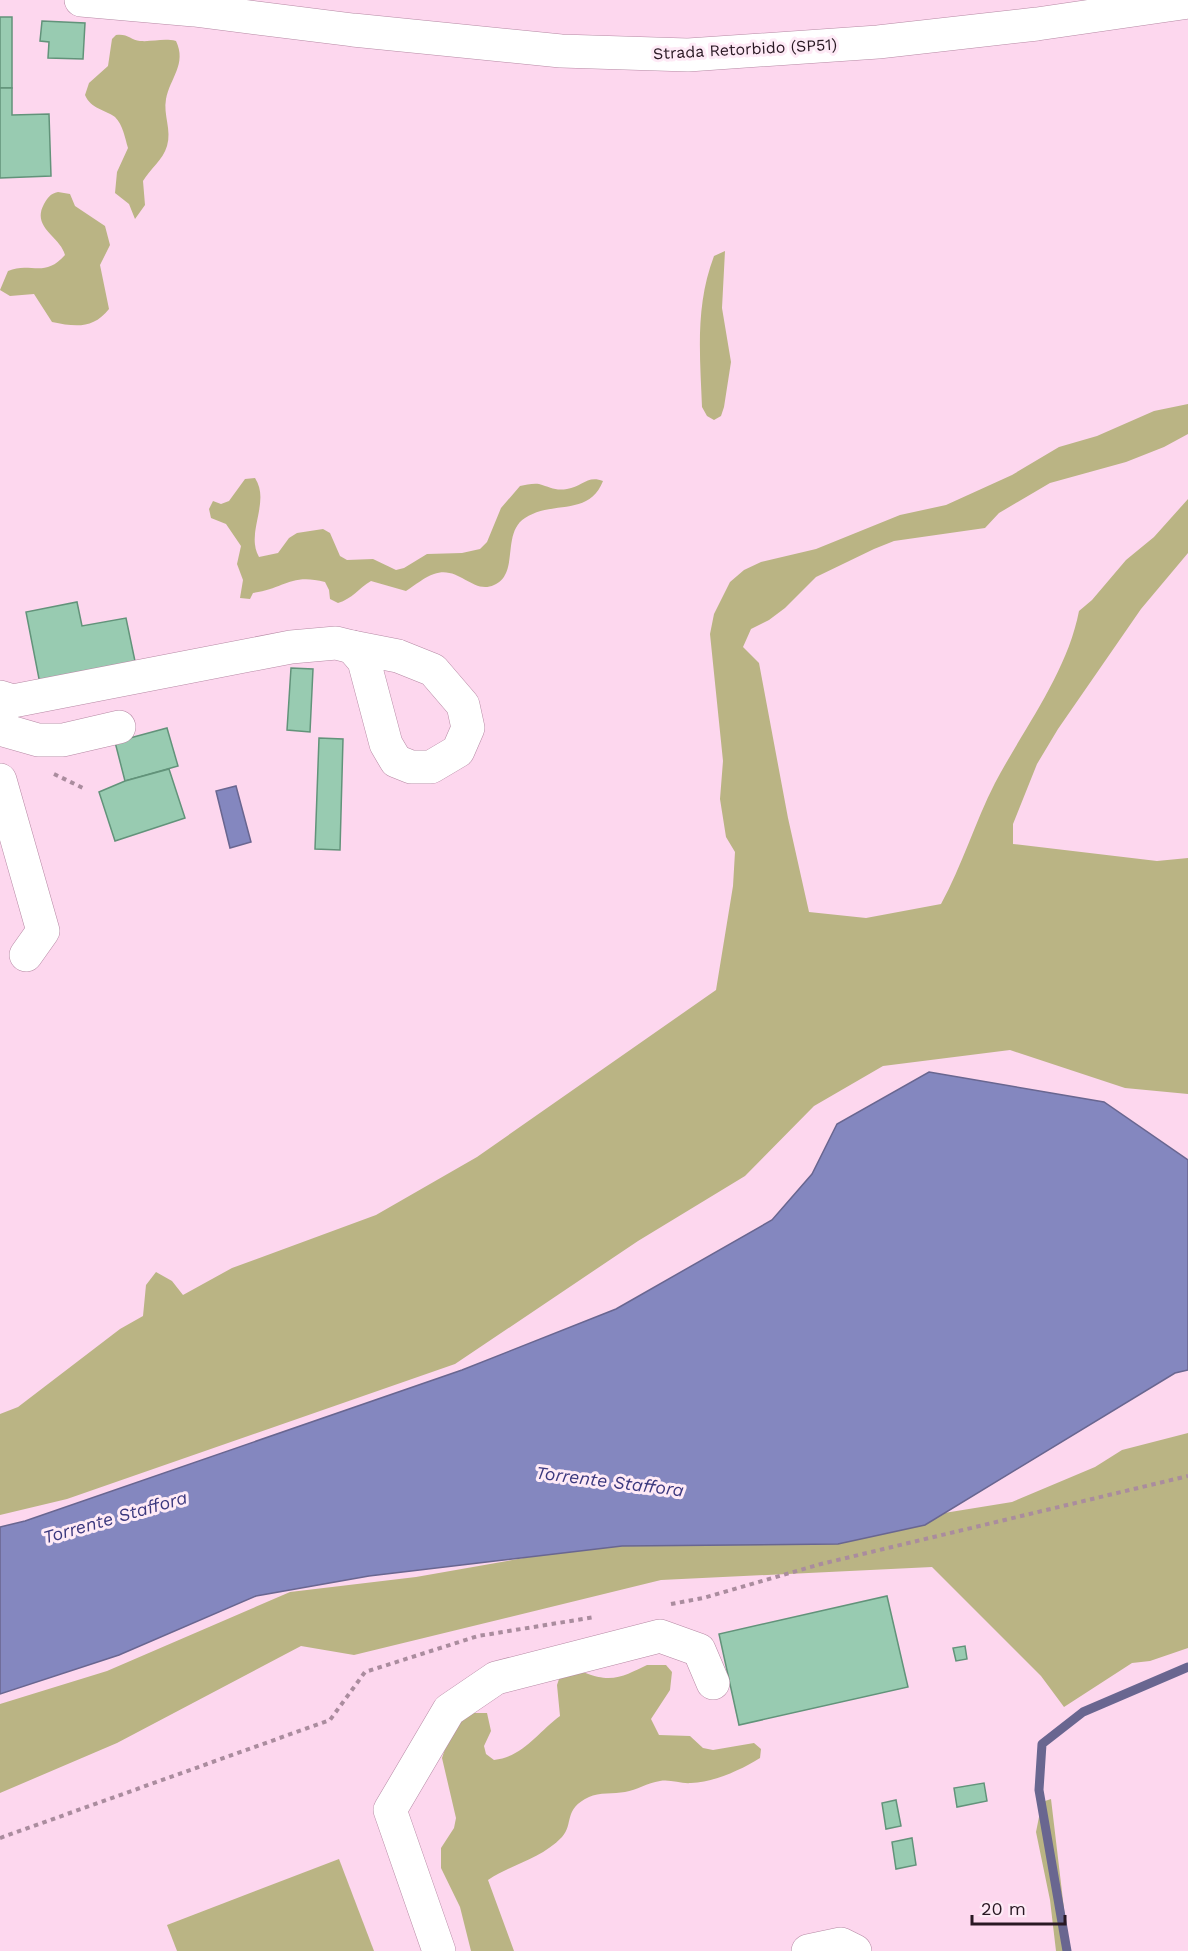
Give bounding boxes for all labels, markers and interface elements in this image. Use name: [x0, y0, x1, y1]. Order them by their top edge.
street label: Strada Retorbido (SP51): [652, 35, 838, 63]
water label: Torrente Staffora: [535, 1462, 685, 1500]
water label: Torrente Staffora: [41, 1486, 189, 1548]
scale bar: [972, 1888, 1065, 1926]
text: 20 m: [981, 1898, 1026, 1919]

